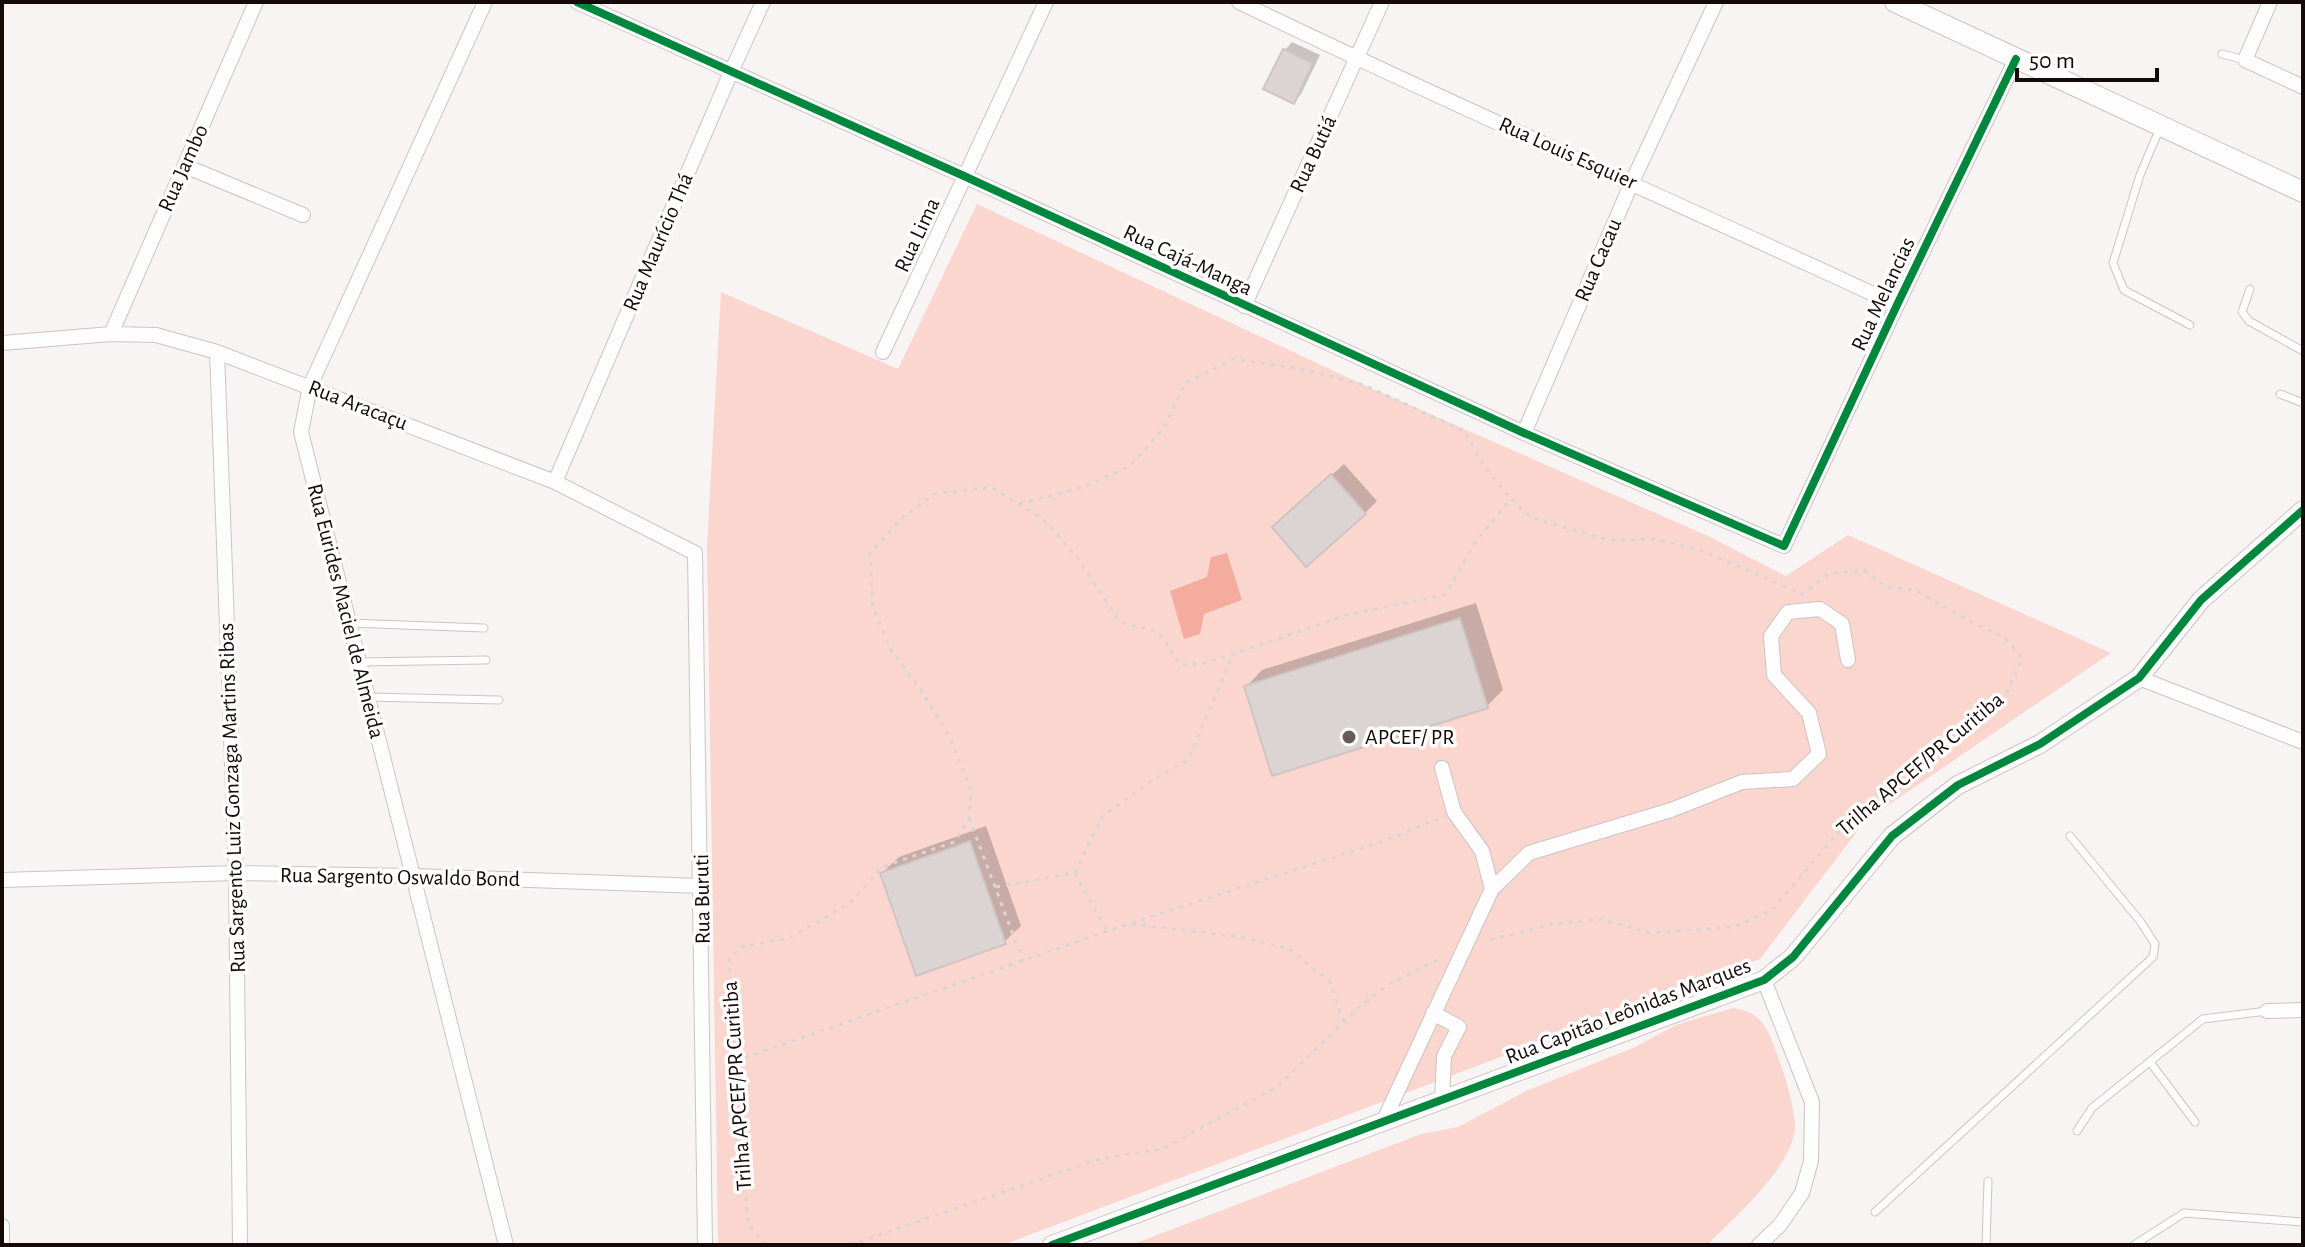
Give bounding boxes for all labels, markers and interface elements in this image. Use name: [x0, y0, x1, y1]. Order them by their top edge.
scale bar: [2017, 32, 2157, 82]
text: 50 m: [2029, 49, 2075, 73]
street label: Rua Butiá: [1286, 112, 1340, 196]
street label: Rua Louis Esquier: [1496, 113, 1640, 193]
street label: Rua Jambo: [154, 121, 212, 215]
street label: Rua Maurício Thá: [619, 170, 697, 314]
street label: Rua Lima: [890, 195, 944, 275]
street label: Rua Cacau: [1571, 215, 1625, 305]
street label: Rua Cajá-Manga: [1120, 221, 1256, 299]
street label: Rua Melancias: [1847, 234, 1919, 354]
street label: Rua Aracaçu: [305, 376, 411, 434]
street label: Rua Eurides Maciel de Almeida: [304, 481, 388, 741]
street label: Rua Sargento Luiz Gonzaga Martins Ribas: [215, 622, 249, 974]
street label: Trilha APCEF/PR Curitiba: [1832, 688, 2008, 840]
place label: APCEF/ PR: [1365, 726, 1454, 748]
marker: APCEF/ PR: [1340, 728, 1358, 746]
street label: Rua Buruti: [690, 854, 714, 944]
street label: Rua Sargento Oswaldo Bond: [280, 864, 520, 890]
street label: Rua Capitão Leônidas Marques: [1502, 954, 1754, 1068]
street label: Trilha APCEF/PR Curitiba: [719, 980, 755, 1192]

